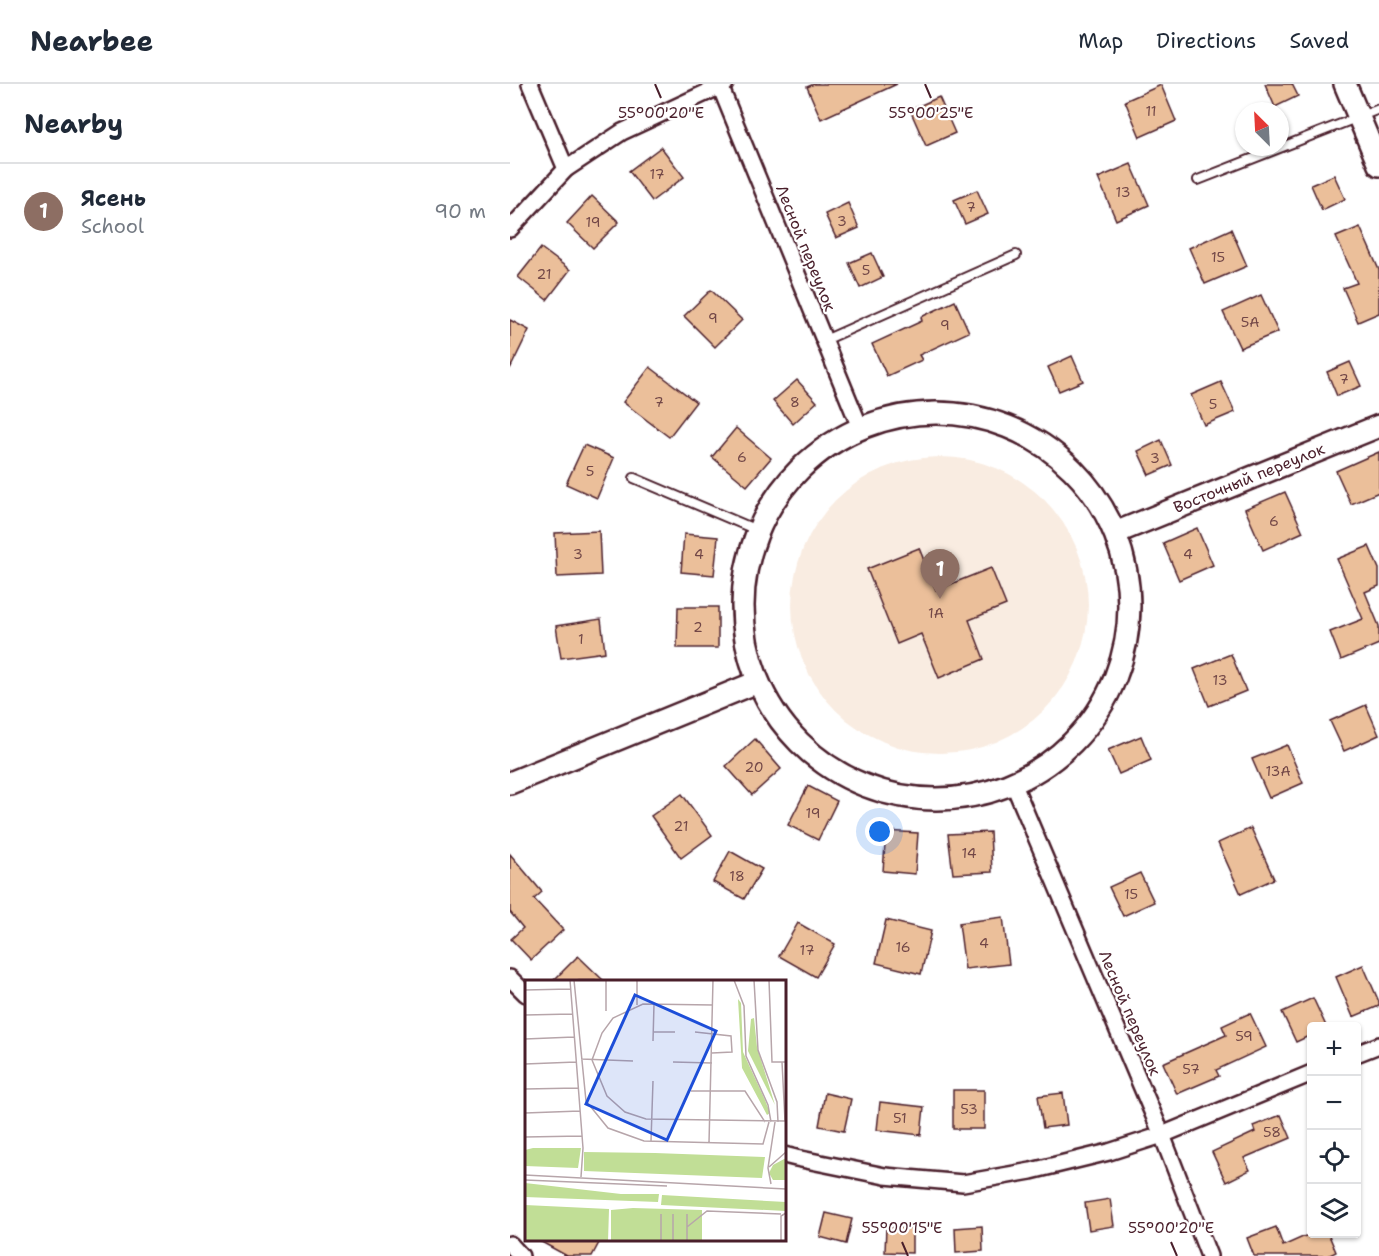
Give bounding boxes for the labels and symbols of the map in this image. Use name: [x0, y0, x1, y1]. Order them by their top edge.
house number: 11: [1145, 102, 1157, 120]
north arrow: [1235, 102, 1289, 156]
text: 55°00'20"E: [618, 103, 704, 123]
text: 55°00'25"E: [889, 103, 973, 123]
house number: 17: [650, 165, 664, 183]
street label: Лесной переулок: [771, 182, 841, 315]
house number: 13: [1116, 183, 1130, 201]
house number: 7: [966, 198, 976, 216]
house number: 3: [837, 212, 847, 230]
house number: 19: [585, 213, 601, 231]
house number: 15: [1211, 248, 1225, 266]
house number: 5: [862, 261, 870, 279]
house number: 21: [537, 265, 551, 283]
house number: 9: [708, 309, 718, 327]
house number: 5А: [1241, 313, 1259, 331]
house number: 9: [940, 316, 950, 334]
house number: 7: [1339, 370, 1349, 388]
house number: 7: [654, 393, 664, 411]
house number: 8: [790, 393, 800, 411]
house number: 5: [1209, 395, 1217, 413]
street label: Восточный переулок: [1170, 438, 1328, 518]
house number: 6: [737, 448, 747, 466]
house number: 3: [1150, 449, 1160, 467]
house number: 5: [586, 462, 594, 480]
house number: 6: [1269, 512, 1279, 530]
house number: 3: [573, 545, 583, 563]
house number: 4: [694, 545, 704, 563]
house number: 4: [1183, 545, 1193, 563]
pin: 1: [920, 550, 960, 599]
house number: 1А: [928, 604, 944, 622]
house number: 2: [693, 618, 703, 636]
house number: 1: [578, 630, 584, 648]
house number: 13: [1213, 671, 1227, 689]
house number: 20: [744, 758, 764, 776]
house number: 13А: [1265, 762, 1291, 780]
house number: 19: [805, 804, 821, 822]
house number: 21: [674, 817, 688, 835]
your location: [865, 817, 894, 846]
house number: 14: [961, 844, 977, 862]
house number: 18: [729, 867, 745, 885]
house number: 15: [1124, 885, 1138, 903]
house number: 4: [979, 934, 989, 952]
house number: 16: [895, 938, 911, 956]
house number: 17: [800, 941, 814, 959]
street label: Лесной переулок: [1094, 947, 1166, 1079]
inset map: [525, 980, 786, 1241]
house number: 59: [1235, 1027, 1253, 1045]
house number: 57: [1182, 1060, 1200, 1078]
house number: 53: [960, 1100, 978, 1118]
house number: 51: [893, 1109, 907, 1127]
house number: 58: [1263, 1123, 1281, 1141]
text: 55°00'15"E: [862, 1218, 943, 1238]
text: 55°00'20"E: [1128, 1218, 1214, 1238]

